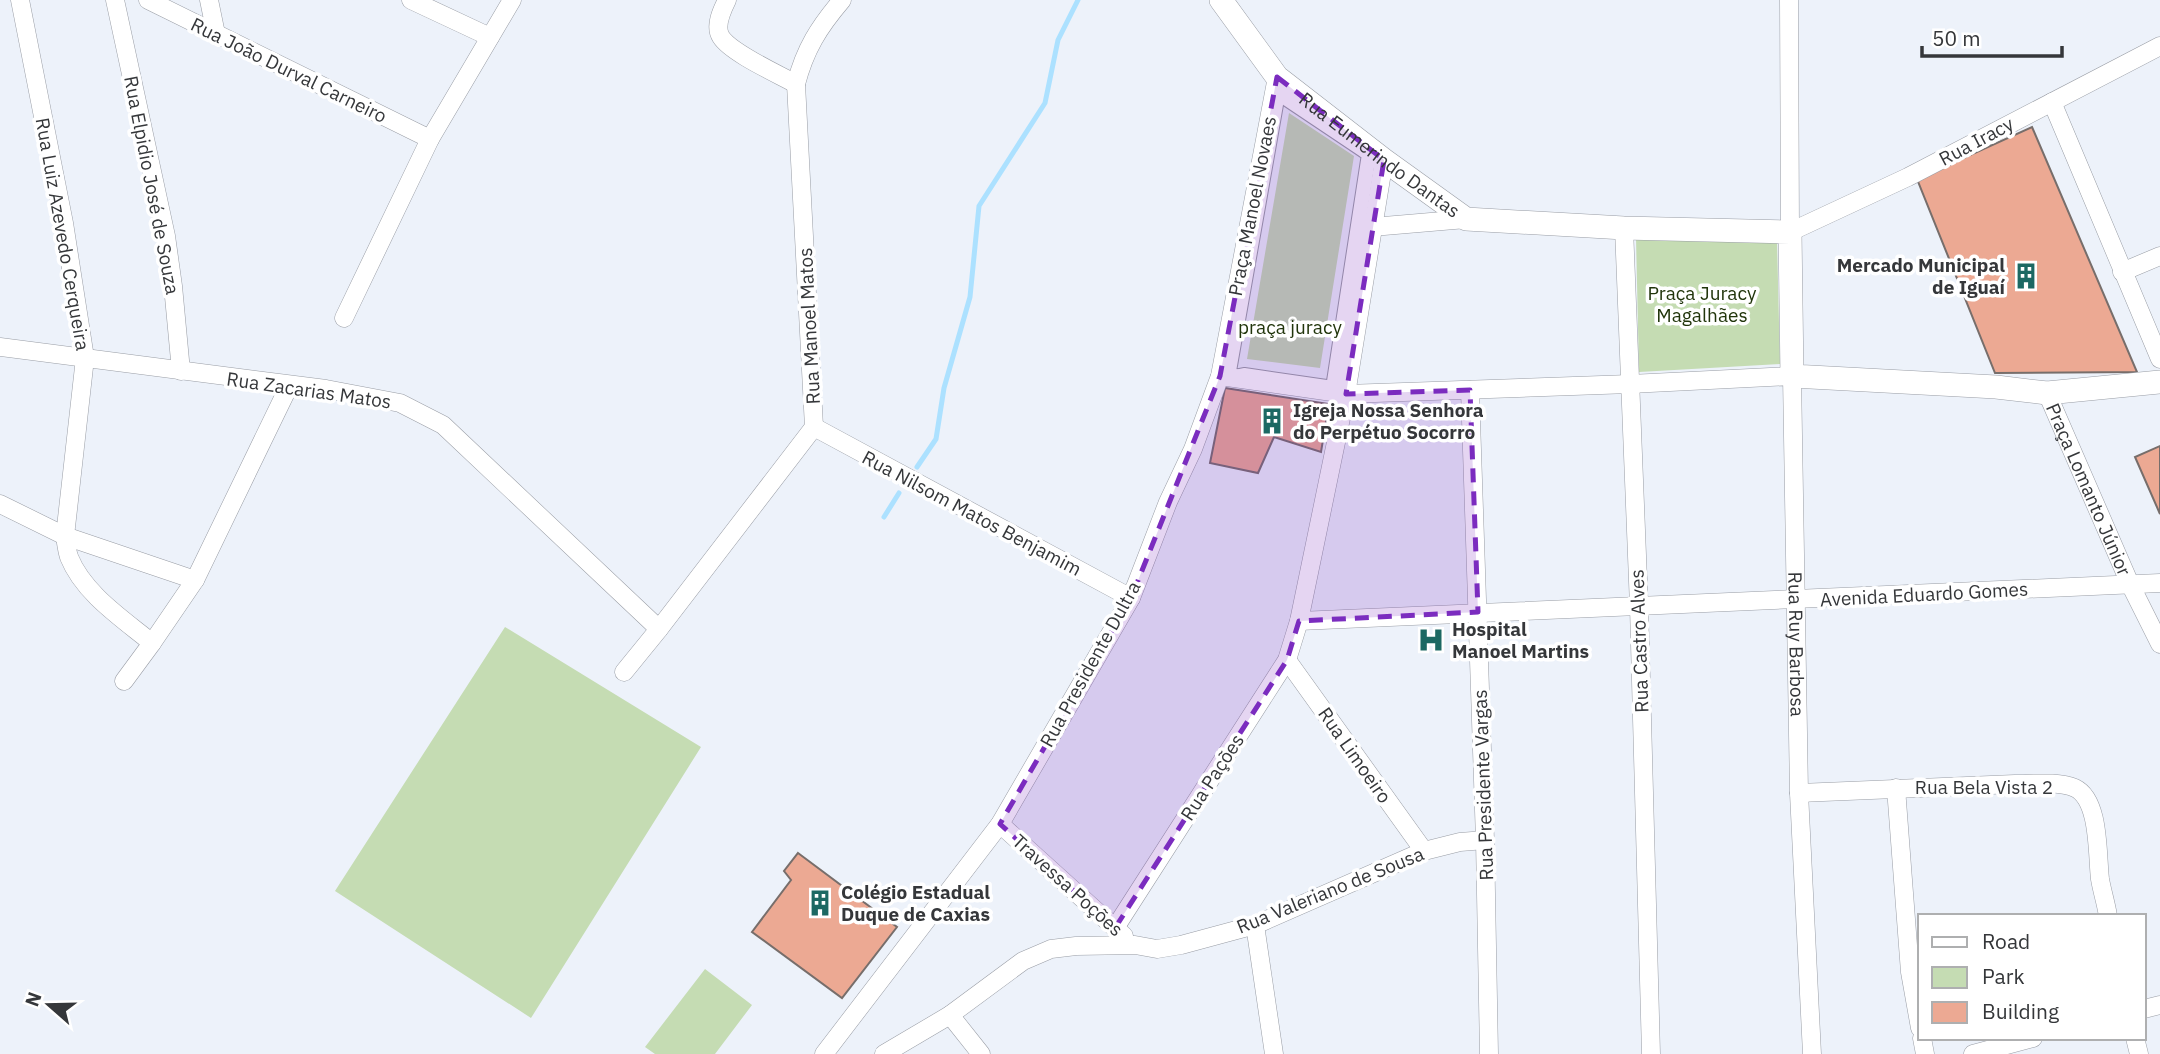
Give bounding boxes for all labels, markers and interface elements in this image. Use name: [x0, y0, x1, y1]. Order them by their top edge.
street label: Rua João Durval Carneiro: [187, 12, 391, 128]
scale bar: [1922, 14, 2062, 58]
text: 50 m: [1932, 24, 1981, 52]
street label: Rua Elpidio José de Souza: [119, 74, 185, 296]
street label: Rua Eumerindo Dantas: [1294, 87, 1465, 223]
street label: Rua Iracy: [1934, 111, 2018, 171]
street label: Praça Manoel Novaes: [1223, 114, 1281, 298]
street label: Rua Luiz Azevedo Cerqueira: [31, 116, 95, 352]
street label: Rua Manoel Matos: [793, 247, 825, 405]
place label: Mercado Municipal de Iguaí: [1837, 253, 2006, 299]
building icon: Mercado Municipal de Iguaí: [2011, 261, 2041, 291]
park label: Praça Juracy Magalhães: [1647, 281, 1757, 327]
park label: praça juracy: [1238, 315, 1342, 339]
street label: Rua Zacarias Matos: [225, 367, 393, 413]
place label: Igreja Nossa Senhora do Perpétuo Socorro: [1293, 398, 1484, 444]
street label: Praça Lomanto Júnior: [2041, 399, 2137, 579]
building icon: Igreja Nossa Senhora do Perpétuo Socorro: [1257, 406, 1287, 436]
street label: Rua Nilsom Matos Benjamim: [858, 445, 1086, 581]
street label: Rua Castro Alves: [1625, 569, 1653, 713]
street label: Rua Ruy Barbosa: [1783, 572, 1810, 717]
street label: Rua Presidente Dultra: [1034, 577, 1146, 751]
street label: Avenida Eduardo Gomes: [1819, 577, 2029, 611]
place label: Hospital Manoel Martins: [1452, 617, 1589, 663]
hospital icon: Hospital Manoel Martins: [1416, 625, 1446, 655]
street label: Rua Presidente Vargas: [1468, 689, 1498, 881]
street label: Rua Limoeiro: [1313, 702, 1397, 808]
street label: Rua Pações: [1175, 729, 1249, 825]
street label: Rua Bela Vista 2: [1915, 775, 2053, 799]
street label: Travessa Poções: [1008, 829, 1128, 941]
street label: Rua Valeriano de Sousa: [1233, 841, 1427, 939]
place label: Colégio Estadual Duque de Caxias: [841, 880, 990, 926]
building icon: Colégio Estadual Duque de Caxias: [805, 888, 835, 918]
legend: [1918, 914, 2146, 1040]
text: Road: [1982, 927, 2030, 955]
text: Park: [1982, 962, 2025, 990]
north arrow: [14, 970, 84, 1040]
text: N: [19, 989, 47, 1010]
text: Building: [1982, 997, 2059, 1025]

